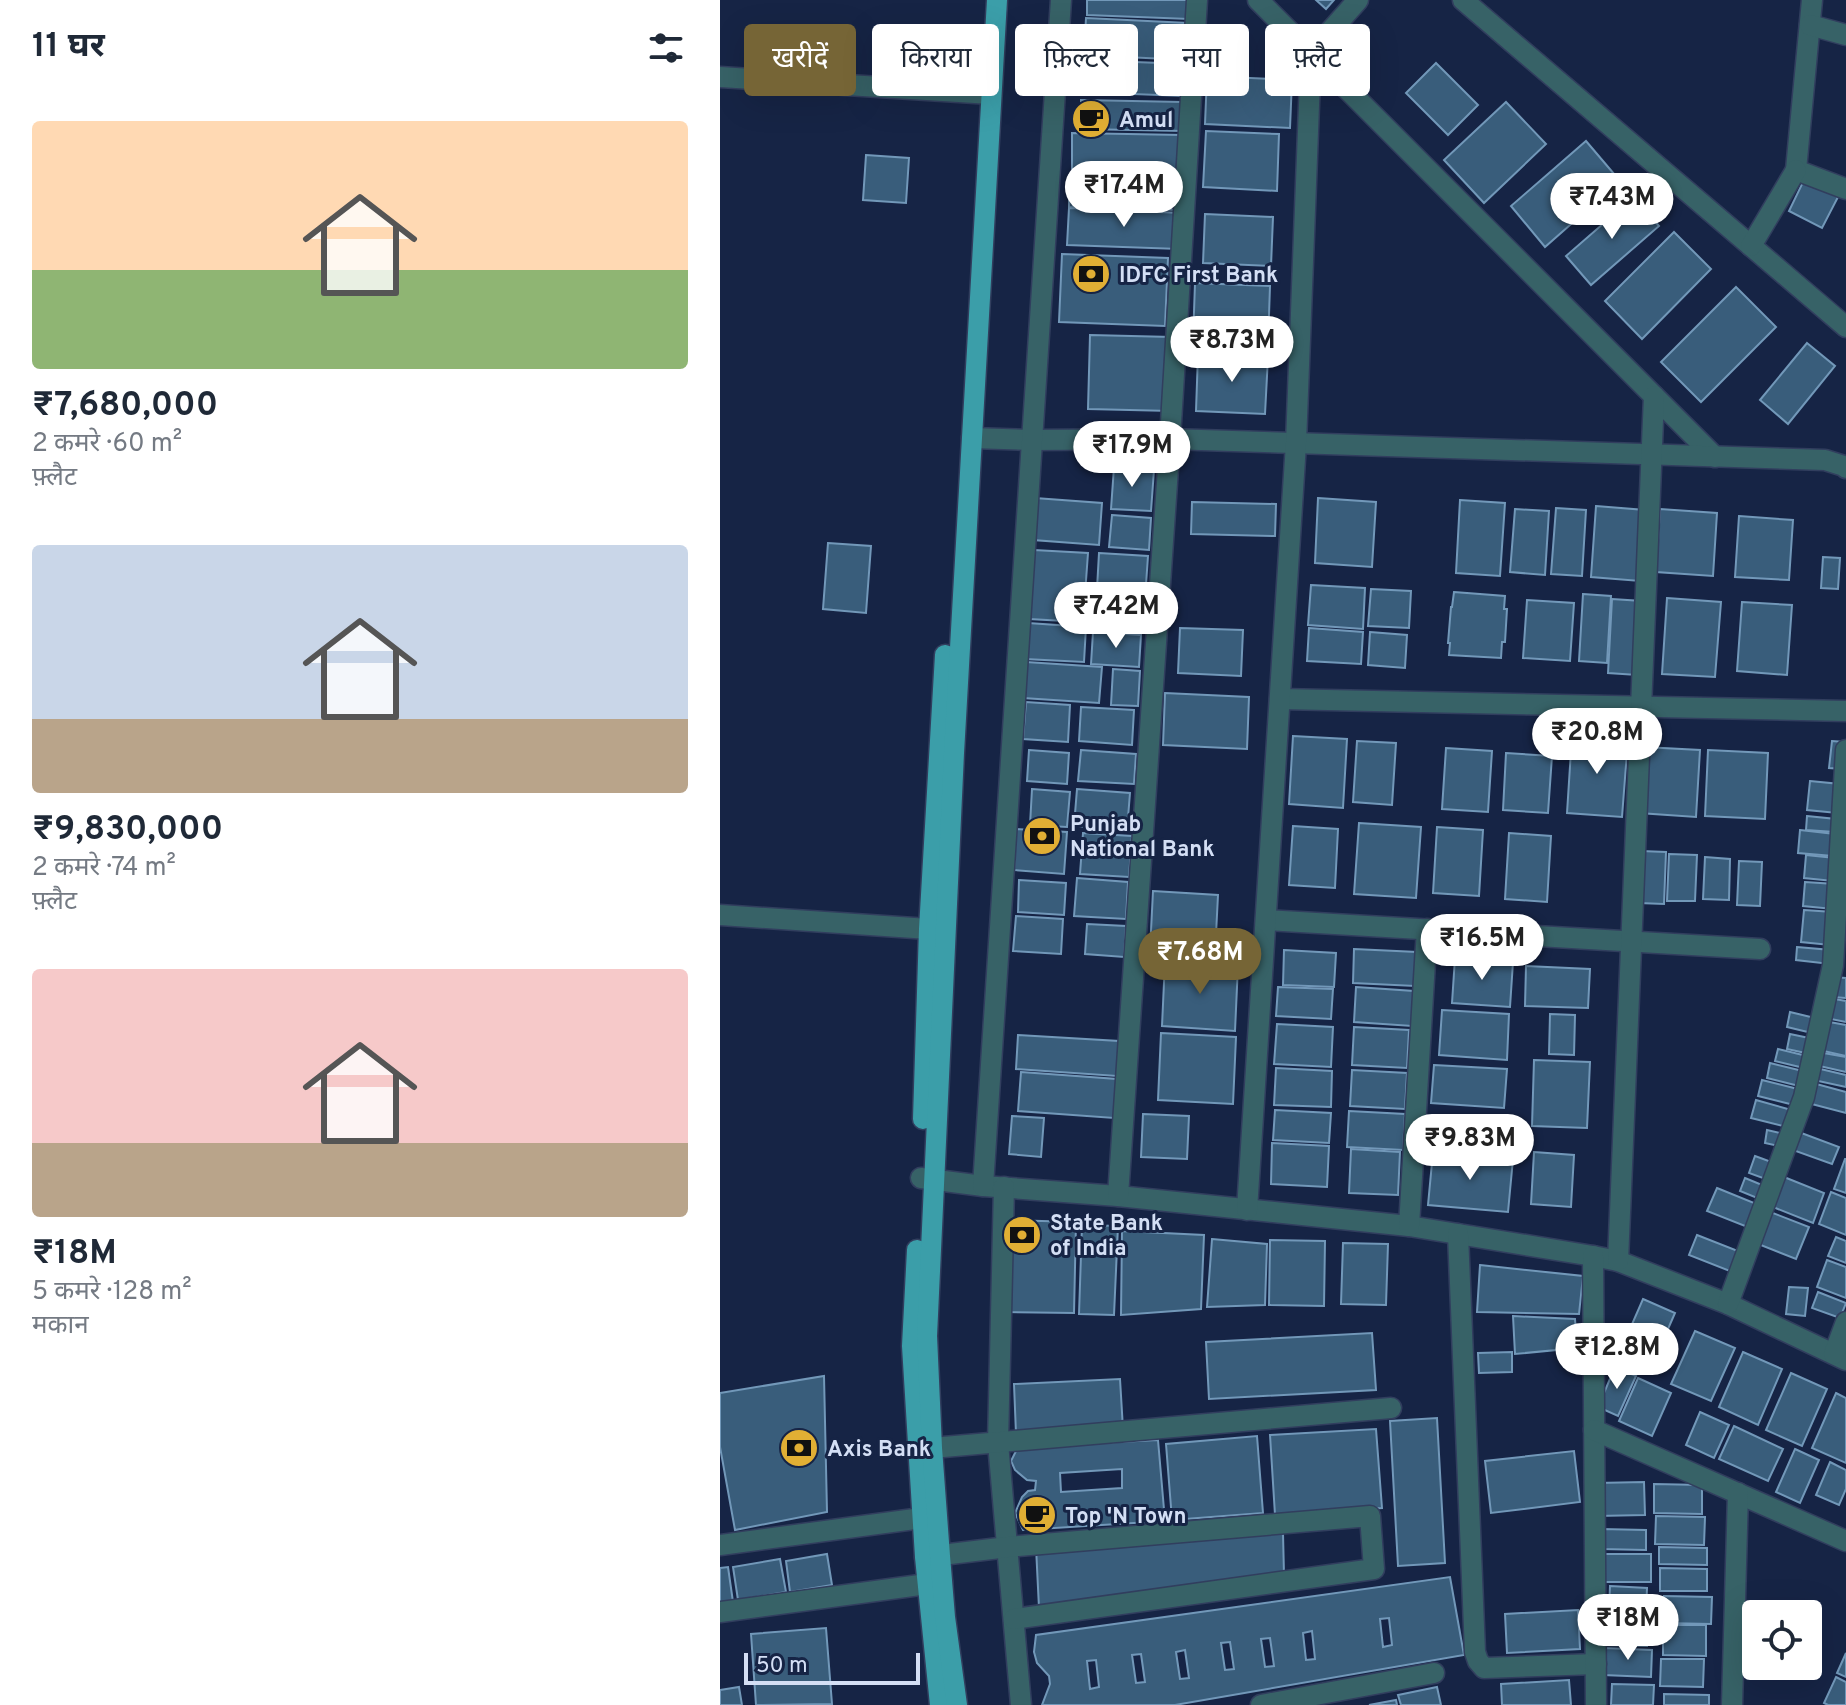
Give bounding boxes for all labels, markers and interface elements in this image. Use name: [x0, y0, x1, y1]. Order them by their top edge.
chip: खरीदें: [744, 24, 856, 96]
chip: किराया: [872, 24, 999, 96]
chip: फ़िल्टर: [1015, 24, 1138, 96]
chip: नया: [1154, 24, 1249, 96]
chip: फ़्लैट: [1265, 24, 1370, 96]
text: 11 घर: [32, 26, 105, 69]
icon: filters: [644, 26, 688, 70]
cafe icon: Amul: [1070, 98, 1112, 140]
place label: Amul: [1119, 108, 1173, 135]
pin: ₹17.4M: [1059, 161, 1189, 229]
text: ₹17.4M: [1083, 170, 1165, 203]
icon: home: [288, 173, 432, 317]
pin: ₹7.43M: [1547, 173, 1677, 241]
text: ₹7.43M: [1568, 182, 1656, 215]
bank icon: IDFC First Bank: [1070, 253, 1112, 295]
place label: IDFC First Bank: [1119, 263, 1278, 290]
pin: ₹8.73M: [1167, 316, 1297, 384]
text: ₹8.73M: [1188, 325, 1276, 358]
text: ₹7,680,000: [32, 385, 218, 428]
pin: ₹17.9M: [1067, 421, 1197, 489]
text: 2 कमरे · 60 m²: [32, 428, 182, 461]
text: ₹17.9M: [1091, 430, 1173, 463]
text: फ़्लैट: [32, 462, 77, 495]
pin: ₹7.42M: [1051, 582, 1181, 650]
text: ₹7.42M: [1072, 591, 1160, 624]
icon: home: [288, 597, 432, 741]
pin: ₹20.8M: [1532, 708, 1662, 776]
text: ₹20.8M: [1550, 717, 1644, 750]
text: ₹9,830,000: [32, 809, 223, 852]
place label: Punjab National Bank: [1070, 812, 1215, 864]
bank icon: Punjab National Bank: [1021, 815, 1063, 857]
text: 2 कमरे · 74 m²: [32, 852, 176, 885]
text: फ़्लैट: [32, 886, 77, 919]
pin: ₹16.5M: [1417, 914, 1547, 982]
text: ₹16.5M: [1439, 923, 1525, 956]
pin: ₹7.68M: [1135, 928, 1265, 996]
text: ₹7.68M: [1156, 937, 1244, 970]
icon: home: [288, 1021, 432, 1165]
pin: ₹9.83M: [1405, 1114, 1535, 1182]
text: ₹9.83M: [1424, 1123, 1516, 1156]
place label: State Bank of India: [1050, 1211, 1163, 1263]
bank icon: State Bank of India: [1001, 1214, 1043, 1256]
text: ₹18M: [32, 1233, 117, 1276]
text: 5 कमरे · 128 m²: [32, 1276, 192, 1309]
text: मकान: [32, 1310, 89, 1343]
pin: ₹12.8M: [1552, 1323, 1682, 1391]
text: ₹12.8M: [1574, 1332, 1661, 1365]
bank icon: Axis Bank: [778, 1427, 820, 1469]
place label: Axis Bank: [827, 1437, 931, 1464]
cafe icon: Top 'N Town: [1016, 1494, 1058, 1536]
place label: Top 'N Town: [1065, 1504, 1187, 1531]
pin: ₹18M: [1581, 1594, 1675, 1662]
map controls: [1742, 1600, 1822, 1680]
button: locate: [1742, 1600, 1822, 1680]
text: ₹18M: [1596, 1603, 1660, 1636]
scale bar: [744, 1649, 920, 1685]
text: 50 m: [756, 1653, 808, 1680]

